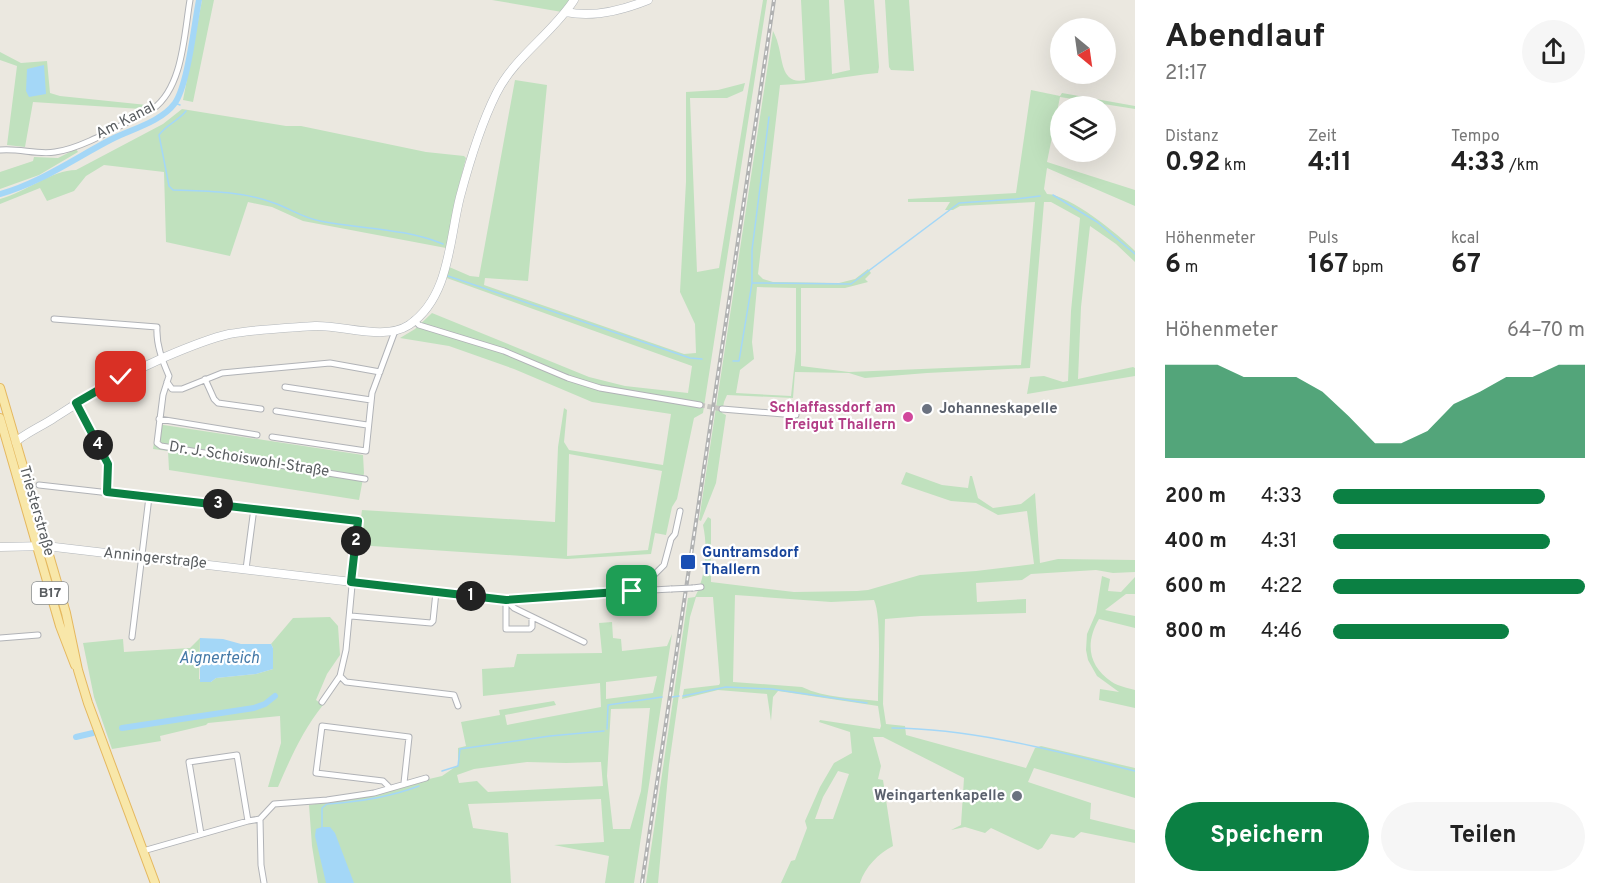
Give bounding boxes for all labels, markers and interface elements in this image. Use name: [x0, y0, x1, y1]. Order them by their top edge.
text: Abendlauf: [1165, 17, 1325, 59]
north arrow: [1050, 18, 1116, 84]
map controls: [1050, 18, 1116, 162]
button: share: [1522, 20, 1585, 83]
text: 21:17: [1165, 61, 1207, 87]
button: layers: [1050, 96, 1116, 162]
street label: Am Kanal: [93, 98, 159, 144]
text: Distanz: [1165, 127, 1219, 147]
text: Zeit: [1308, 127, 1337, 147]
text: Tempo: [1451, 127, 1500, 147]
text: 0.92: [1165, 147, 1220, 180]
text: 4:11: [1308, 147, 1352, 180]
text: 4:33: [1451, 147, 1505, 180]
text: km: [1220, 156, 1246, 176]
text: /km: [1505, 156, 1539, 176]
text: Höhenmeter: [1165, 229, 1255, 249]
text: Puls: [1308, 229, 1339, 249]
text: kcal: [1451, 229, 1479, 249]
text: 6: [1165, 249, 1181, 282]
text: 167: [1308, 249, 1348, 282]
text: 67: [1451, 249, 1481, 282]
text: m: [1181, 258, 1198, 278]
text: bpm: [1348, 258, 1384, 278]
text: Höhenmeter: [1165, 318, 1278, 344]
text: 64–70 m: [1507, 318, 1585, 344]
pin: [95, 351, 146, 402]
icon: check: [104, 360, 137, 393]
place label: Schlaffassdorf am Freigut Thallern: [769, 399, 896, 435]
place label: Johanneskapelle: [939, 400, 1058, 419]
marker: Johanneskapelle: [920, 402, 934, 416]
marker: Schlaffassdorf am Freigut Thallern: [901, 410, 915, 424]
pin: 4: [83, 430, 113, 460]
text: 4: [93, 435, 103, 455]
street label: Dr. J. Schoiswohl-Straße: [168, 438, 330, 482]
street label: Triesterstraße: [14, 464, 58, 558]
text: 200 m: [1165, 484, 1226, 510]
text: 4:33: [1261, 484, 1302, 510]
pin: 3: [203, 489, 233, 519]
text: 3: [213, 494, 223, 514]
pin: 2: [341, 526, 371, 556]
text: 400 m: [1165, 529, 1227, 555]
text: 4:31: [1261, 529, 1297, 555]
text: 2: [351, 531, 361, 551]
street label: Anningerstraße: [102, 544, 208, 574]
place label: Guntramsdorf Thallern: [702, 544, 799, 580]
marker: Guntramsdorf Thallern: [679, 553, 697, 571]
pin: [606, 565, 657, 616]
icon: arrive: [615, 574, 648, 607]
text: 600 m: [1165, 574, 1226, 600]
text: 4:22: [1261, 574, 1302, 600]
pin: 1: [456, 581, 486, 611]
road number: B17: [32, 582, 68, 604]
text: 1: [468, 586, 474, 606]
text: 800 m: [1165, 619, 1226, 645]
text: 4:46: [1261, 619, 1302, 645]
water label: Aignerteich: [179, 649, 260, 669]
place label: Weingartenkapelle: [874, 787, 1005, 806]
marker: Weingartenkapelle: [1010, 789, 1024, 803]
button: Speichern: [1165, 802, 1369, 871]
button: Teilen: [1381, 802, 1585, 871]

